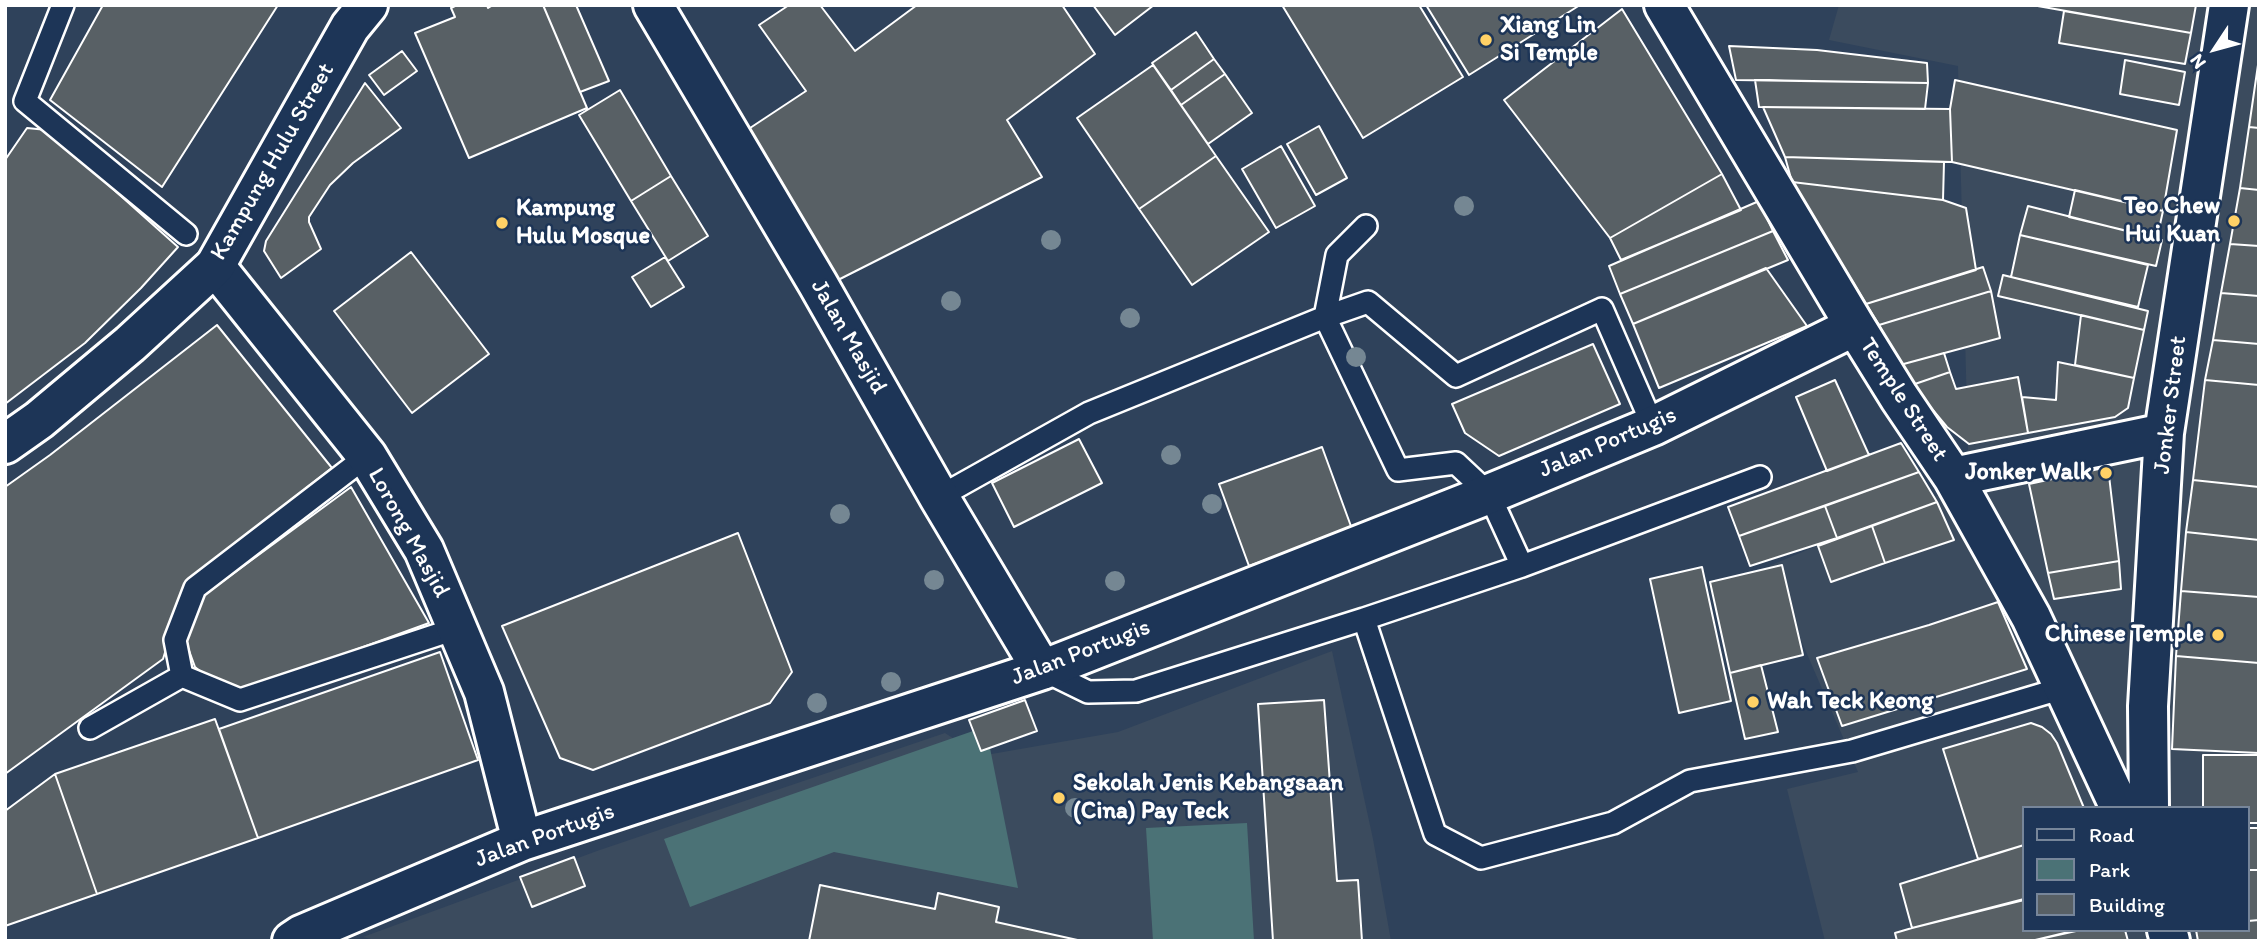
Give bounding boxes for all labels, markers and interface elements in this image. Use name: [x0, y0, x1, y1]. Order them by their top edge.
place label: Xiang Lin Si Temple: [1500, 12, 1598, 68]
north arrow: [2180, 14, 2250, 84]
marker: Xiang Lin Si Temple: [1478, 32, 1494, 48]
text: N: [2185, 50, 2211, 74]
street label: Kampung Hulu Street: [205, 58, 341, 266]
place label: Teo Chew Hui Kuan: [2124, 193, 2220, 249]
place label: Kampung Hulu Mosque: [516, 195, 650, 251]
marker: Teo Chew Hui Kuan: [2226, 213, 2242, 229]
marker: Kampung Hulu Mosque: [494, 215, 510, 231]
street label: Jalan Masjid: [804, 275, 892, 399]
street label: Temple Street: [1852, 333, 1954, 467]
street label: Jonker Street: [2148, 334, 2194, 476]
street label: Jalan Portugis: [1535, 401, 1681, 485]
place label: Jonker Walk: [1965, 459, 2092, 487]
street label: Lorong Masjid: [361, 463, 455, 603]
marker: Jonker Walk: [2098, 465, 2114, 481]
street label: Jalan Portugis: [1007, 613, 1155, 693]
place label: Chinese Temple: [2045, 621, 2204, 649]
marker: Chinese Temple: [2210, 627, 2226, 643]
place label: Wah Teck Keong: [1767, 688, 1933, 716]
marker: Wah Teck Keong: [1745, 694, 1761, 710]
place label: Sekolah Jenis Kebangsaan (Cina) Pay Teck: [1073, 770, 1343, 826]
marker: Sekolah Jenis Kebangsaan (Cina) Pay Teck: [1051, 790, 1067, 806]
street label: Jalan Portugis: [471, 797, 619, 875]
legend: [2022, 806, 2250, 932]
text: Road: [2089, 822, 2134, 847]
text: Park: [2089, 857, 2130, 882]
text: Building: [2089, 892, 2165, 917]

